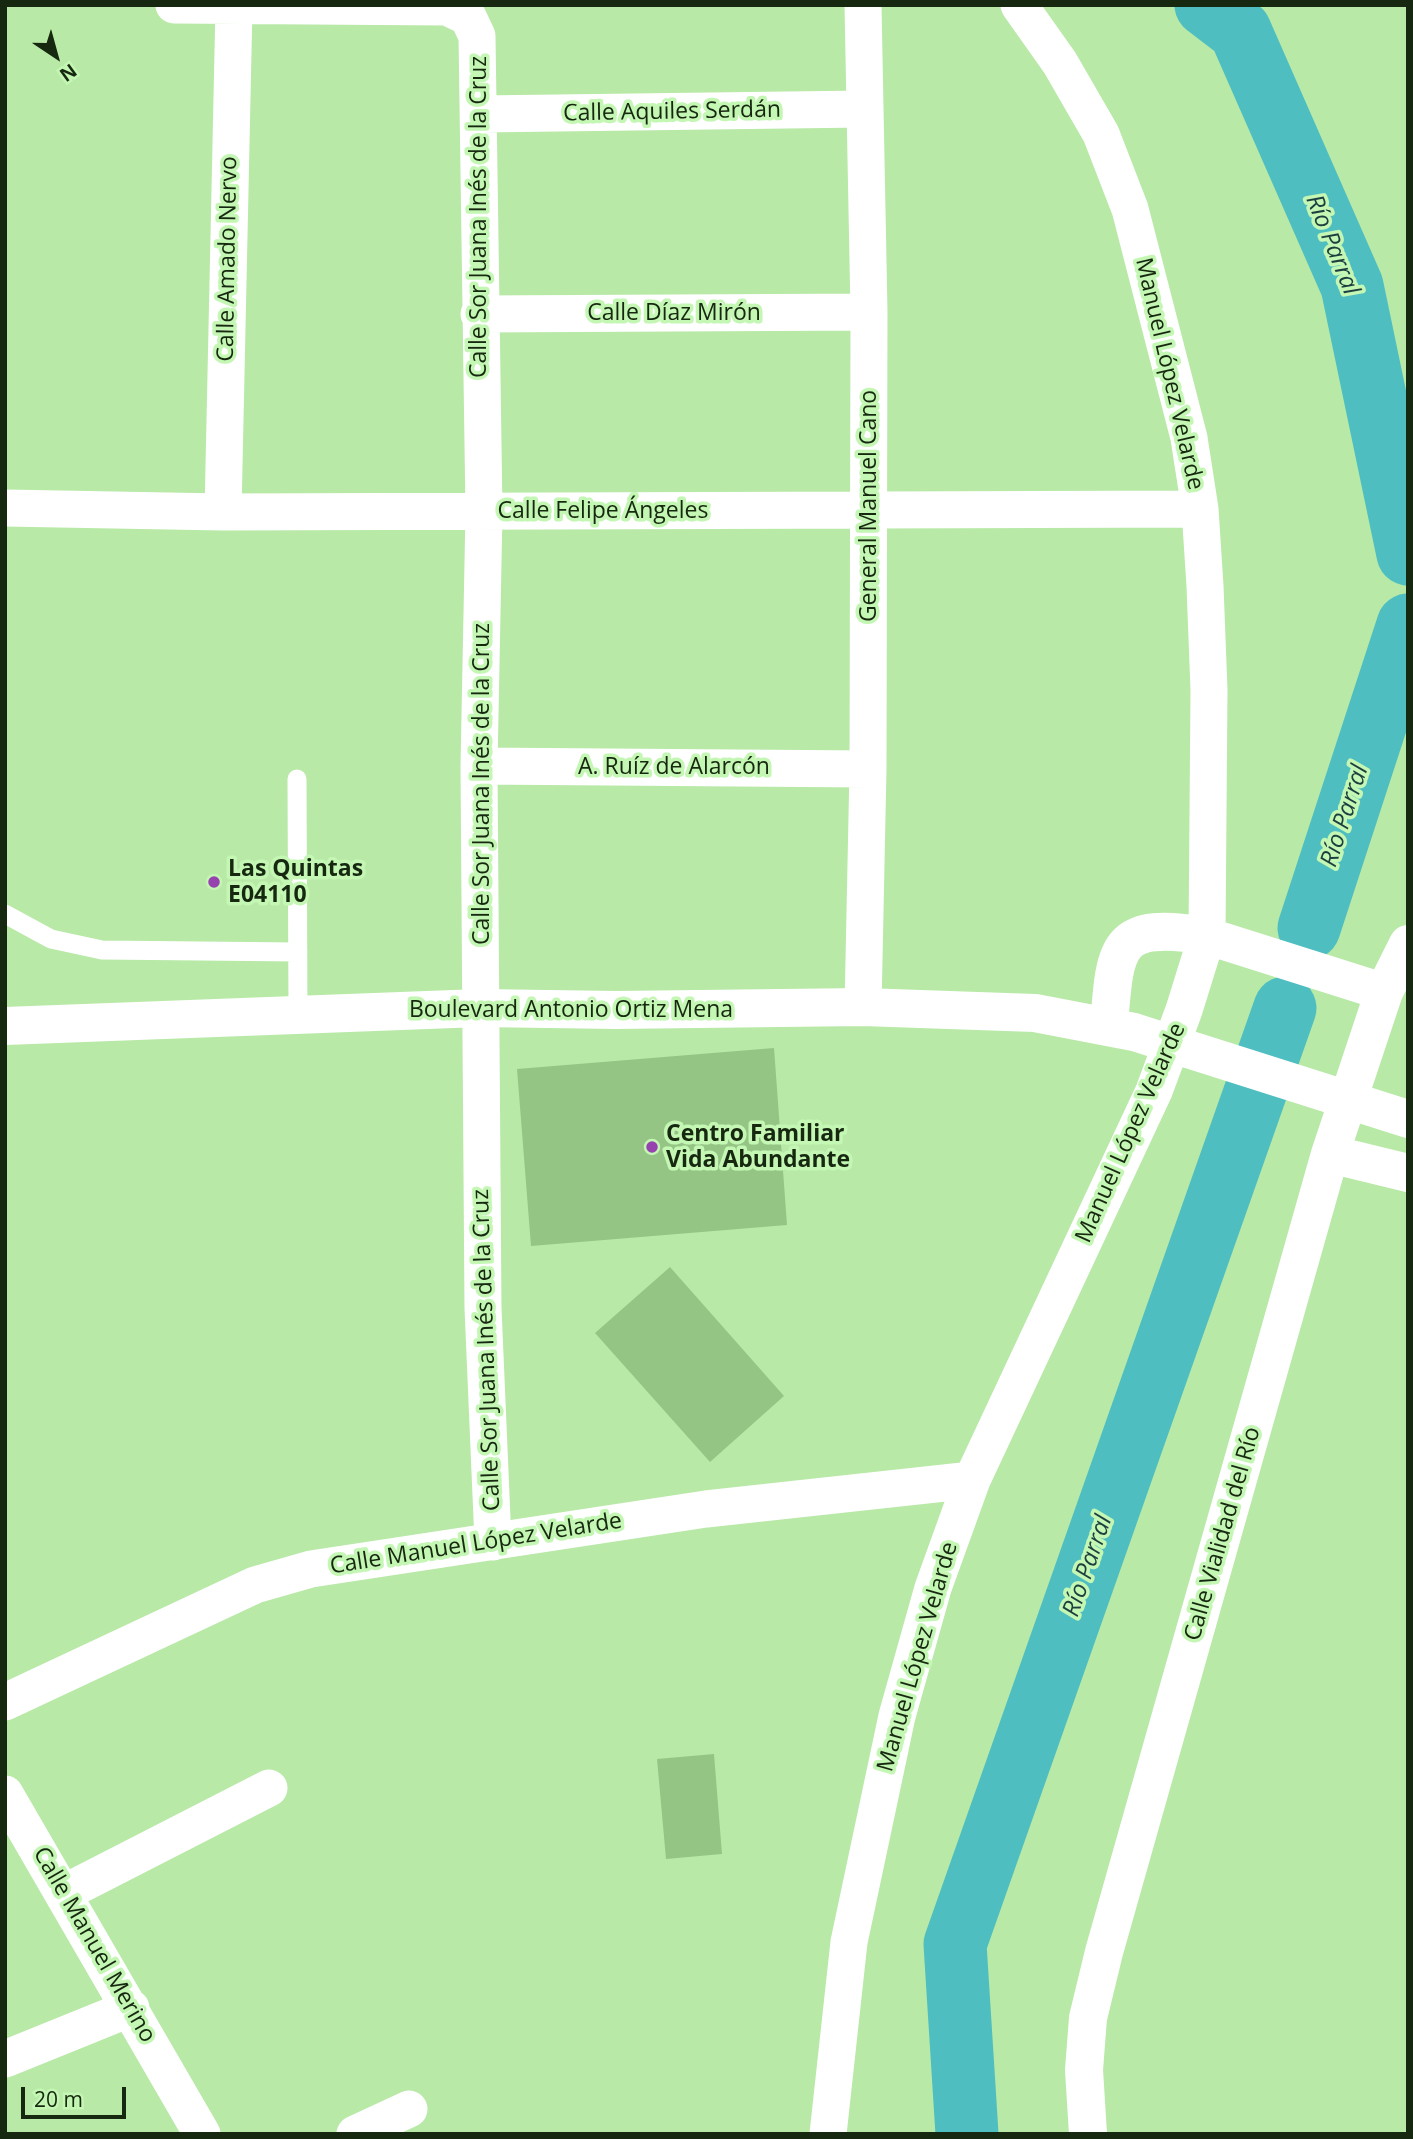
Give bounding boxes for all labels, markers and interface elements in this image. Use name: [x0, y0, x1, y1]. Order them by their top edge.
north arrow: [21, 21, 91, 91]
street label: Calle Sor Juana Inés de la Cruz: [465, 56, 493, 378]
text: N: [54, 58, 82, 88]
street label: Calle Aquiles Serdán: [563, 96, 781, 128]
street label: Calle Amado Nervo: [212, 156, 244, 362]
water label: Río Parral: [1299, 191, 1365, 299]
street label: Manuel López Velarde: [1129, 255, 1209, 493]
street label: Calle Díaz Mirón: [587, 299, 761, 327]
street label: General Manuel Cano: [855, 390, 883, 622]
street label: Calle Felipe Ángeles: [498, 497, 708, 525]
street label: Calle Sor Juana Inés de la Cruz: [468, 623, 496, 945]
street label: A. Ruíz de Alarcón: [578, 753, 770, 781]
water label: Río Parral: [1315, 761, 1375, 871]
place label: Las Quintas E04110: [228, 855, 363, 909]
marker: Las Quintas E04110: [206, 874, 222, 890]
street label: Boulevard Antonio Ortiz Mena: [409, 996, 733, 1024]
street label: Manuel López Velarde: [1070, 1019, 1192, 1247]
place label: Centro Familiar Vida Abundante: [666, 1120, 850, 1174]
marker: Centro Familiar Vida Abundante: [644, 1139, 660, 1155]
street label: Calle Sor Juana Inés de la Cruz: [468, 1189, 506, 1511]
street label: Calle Vialidad del Río: [1179, 1424, 1267, 1644]
street label: Calle Manuel López Velarde: [328, 1507, 624, 1581]
water label: Río Parral: [1057, 1512, 1119, 1620]
street label: Manuel López Velarde: [872, 1539, 964, 1775]
street label: Calle Manuel Merino: [27, 1842, 161, 2048]
scale bar: [24, 2072, 130, 2116]
text: 20 m: [34, 2085, 83, 2113]

